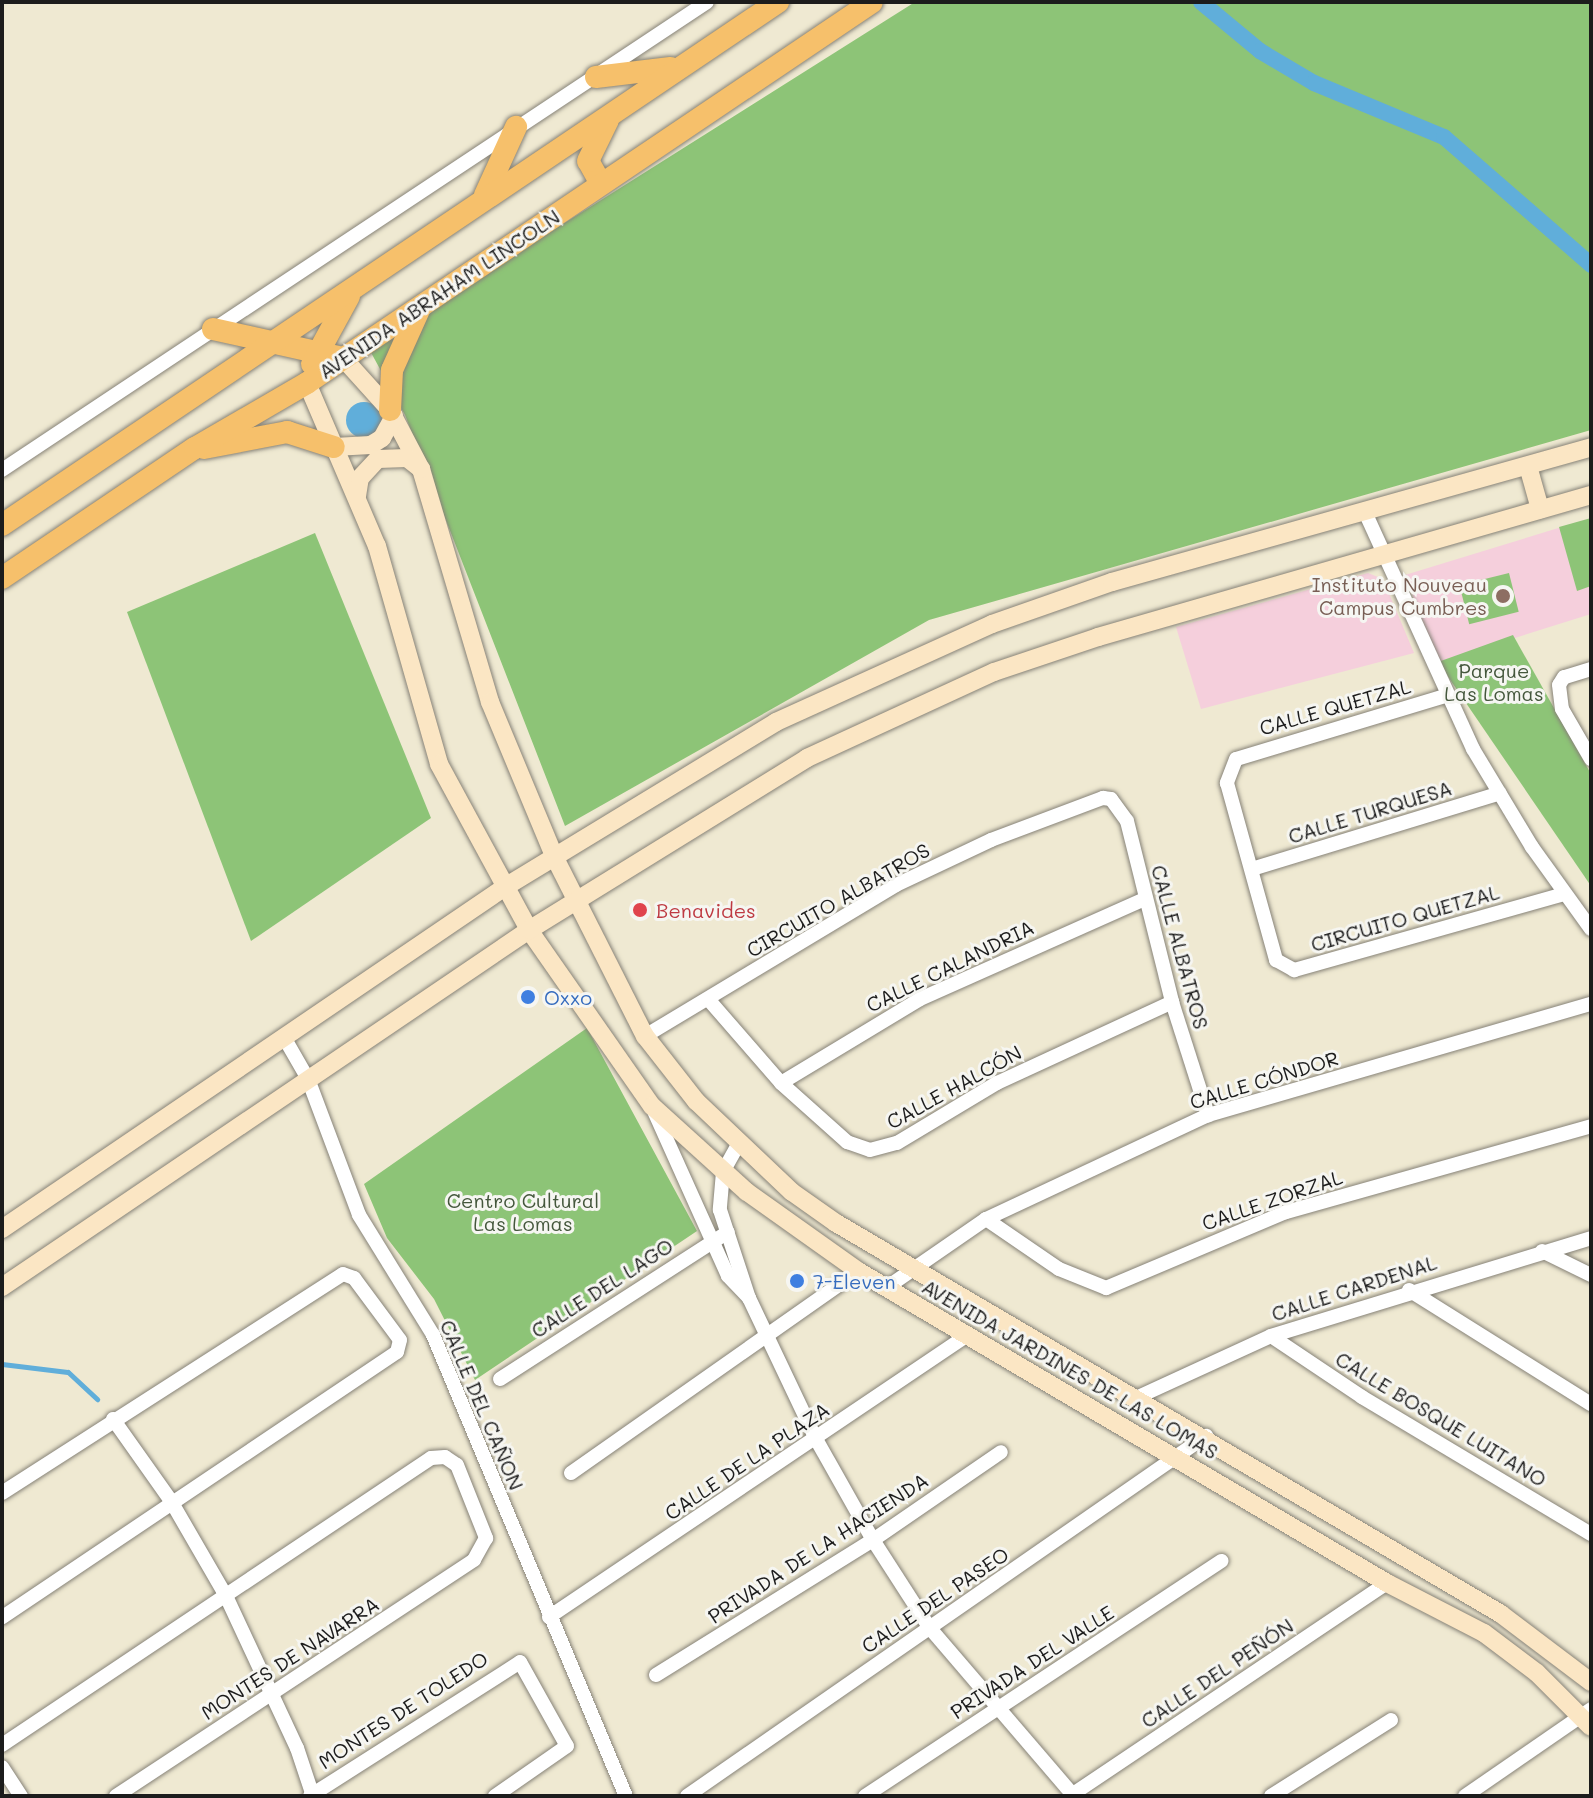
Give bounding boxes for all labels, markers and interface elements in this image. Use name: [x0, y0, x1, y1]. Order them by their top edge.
street label: AVENIDA ABRAHAM LINCOLN: [314, 204, 564, 384]
place label: Instituto Nouveau Campus Cumbres: [1312, 572, 1487, 619]
marker: Instituto Nouveau Campus Cumbres: [1494, 587, 1512, 605]
park label: Parque Las Lomas: [1444, 658, 1544, 705]
street label: CALLE QUETZAL: [1257, 674, 1413, 740]
street label: CALLE TURQUESA: [1285, 776, 1455, 848]
street label: CIRCUITO ALBATROS: [742, 838, 934, 962]
street label: CALLE ALBATROS: [1147, 862, 1213, 1032]
street label: CIRCUITO QUETZAL: [1308, 880, 1502, 956]
place label: Benavides: [656, 898, 756, 922]
marker: Benavides: [631, 901, 649, 919]
street label: CALLE CALANDRIA: [862, 915, 1038, 1017]
place label: Oxxo: [544, 985, 592, 1009]
marker: Oxxo: [519, 988, 537, 1006]
street label: CALLE HALCÓN: [882, 1040, 1026, 1134]
street label: CALLE CÓNDOR: [1187, 1046, 1341, 1114]
street label: CALLE ZORZAL: [1199, 1165, 1345, 1235]
park label: Centro Cultural Las Lomas: [447, 1188, 599, 1235]
street label: CALLE DEL LAGO: [527, 1233, 677, 1343]
street label: CALLE CARDENAL: [1268, 1250, 1440, 1326]
place label: 7-Eleven: [813, 1269, 895, 1293]
marker: 7-Eleven: [788, 1272, 806, 1290]
street label: AVENIDA JARDINES DE LAS LOMAS: [918, 1274, 1222, 1464]
street label: CALLE DEL CAÑON: [435, 1316, 529, 1494]
street label: CALLE BOSQUE LUITANO: [1331, 1347, 1551, 1491]
street label: CALLE DE LA PLAZA: [660, 1397, 834, 1525]
street label: PRIVADA DE LA HACIENDA: [703, 1468, 933, 1628]
street label: CALLE DEL PASEO: [857, 1542, 1013, 1658]
street label: MONTES DE NAVARRA: [197, 1592, 383, 1724]
street label: PRIVADA DEL VALLE: [946, 1600, 1118, 1724]
street label: CALLE DEL PEÑÓN: [1136, 1613, 1298, 1733]
street label: MONTES DE TOLEDO: [314, 1646, 492, 1774]

